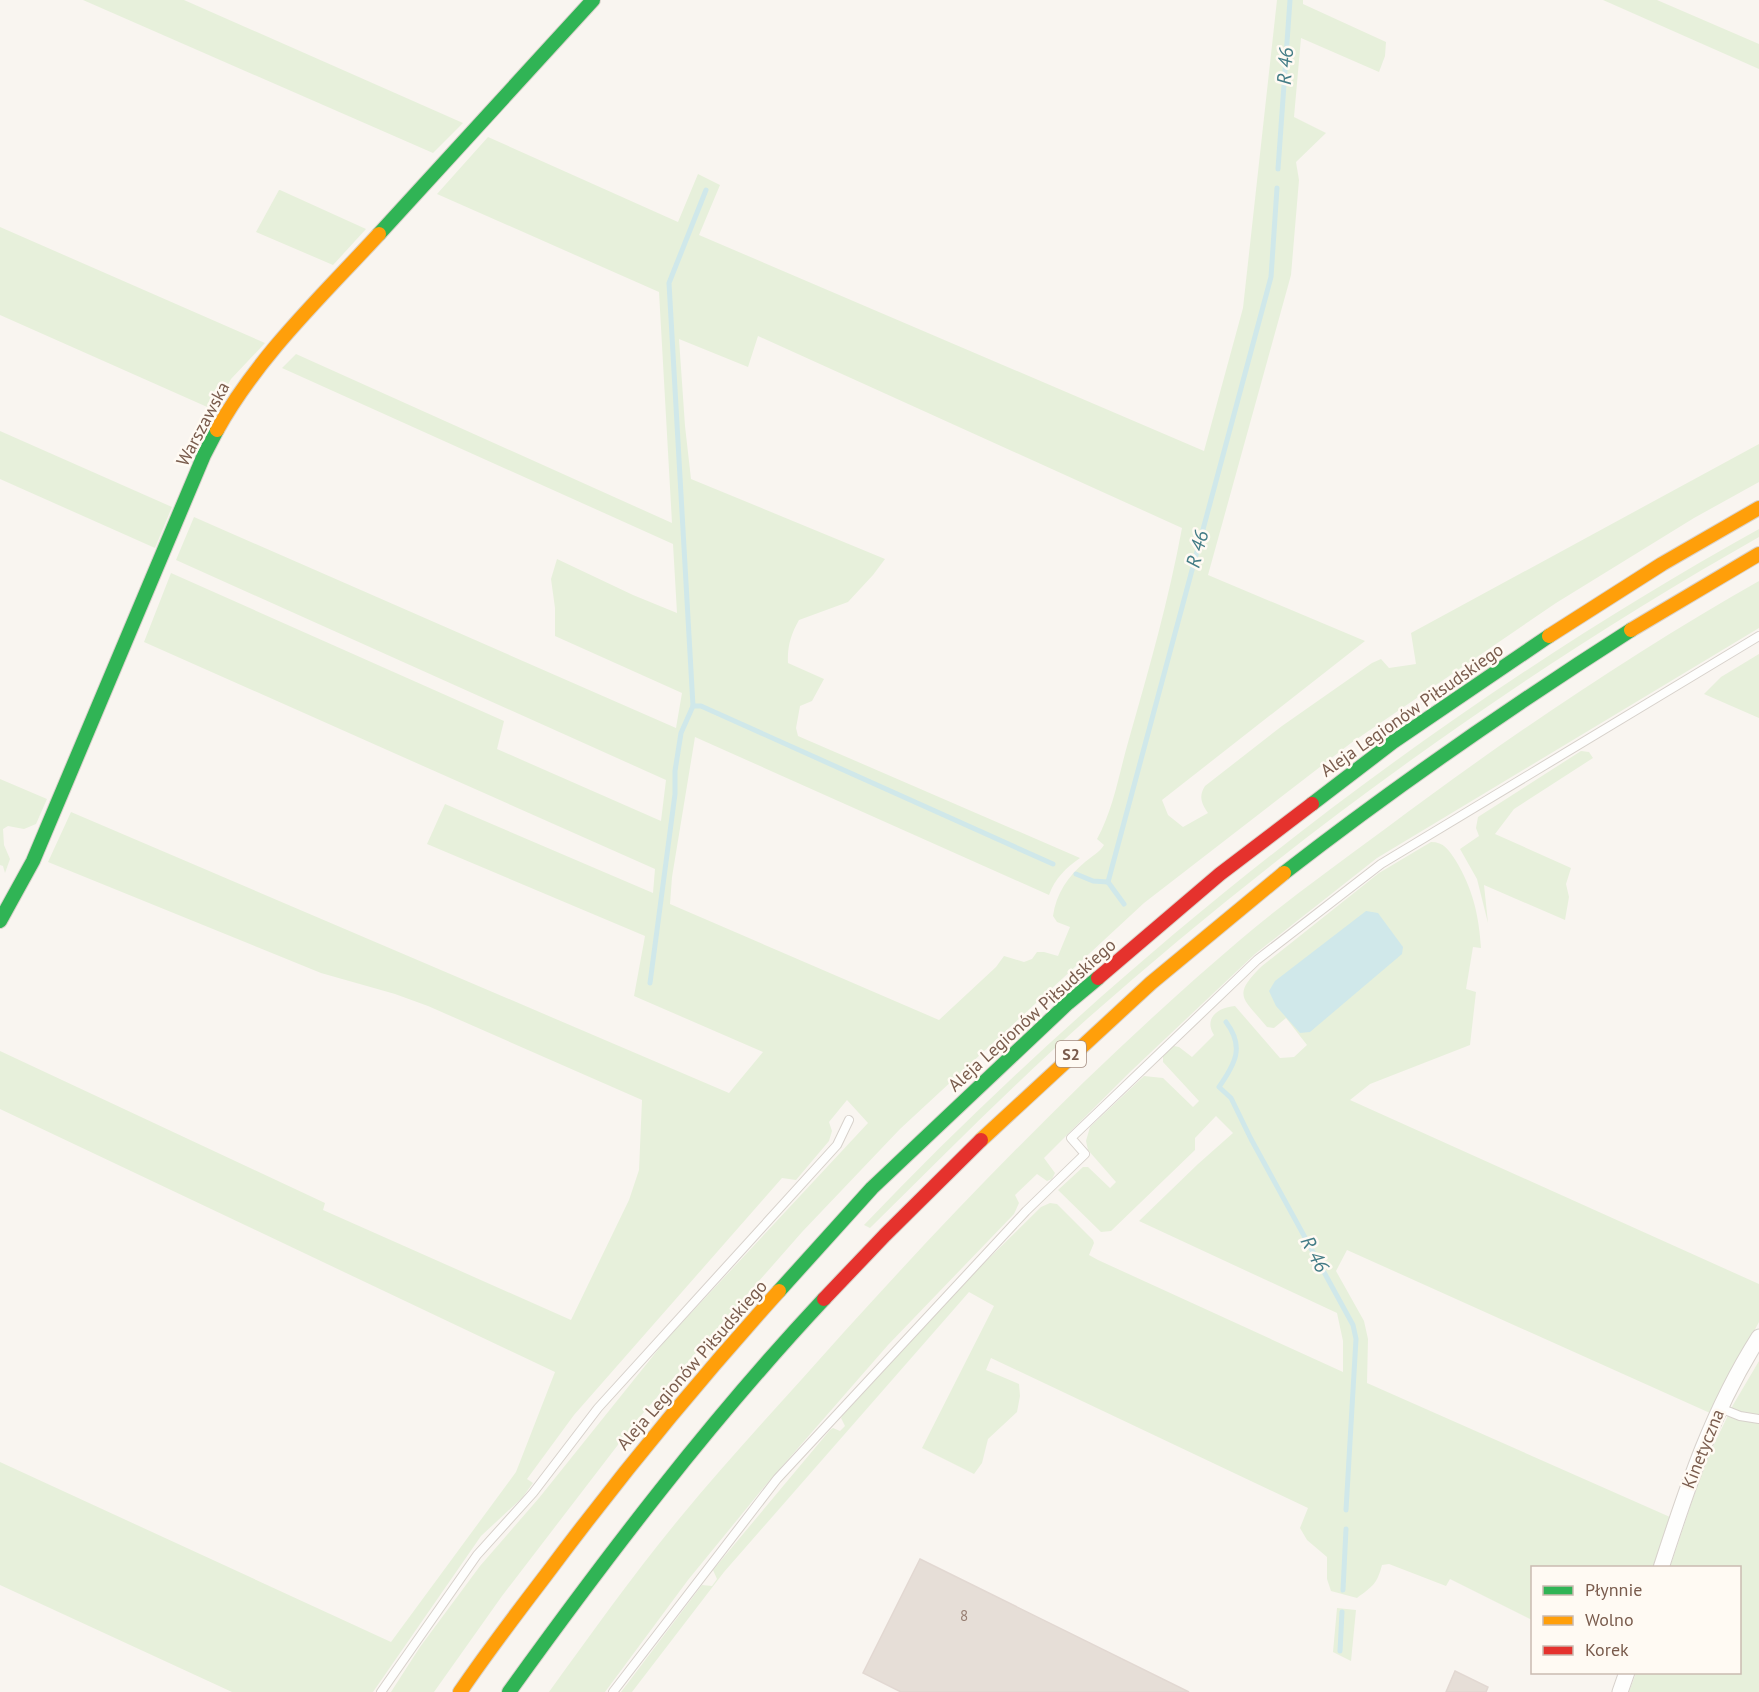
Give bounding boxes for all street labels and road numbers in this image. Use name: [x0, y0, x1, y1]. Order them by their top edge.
street label: Warszawska: [171, 378, 234, 470]
street label: Aleja Legionów Piłsudskiego: [1316, 638, 1508, 782]
street label: Aleja Legionów Piłsudskiego: [943, 933, 1120, 1096]
road number: S2: [1056, 1041, 1086, 1067]
street label: Aleja Legionów Piłsudskiego: [611, 1275, 772, 1455]
street label: Kinetyczna: [1676, 1406, 1729, 1492]

